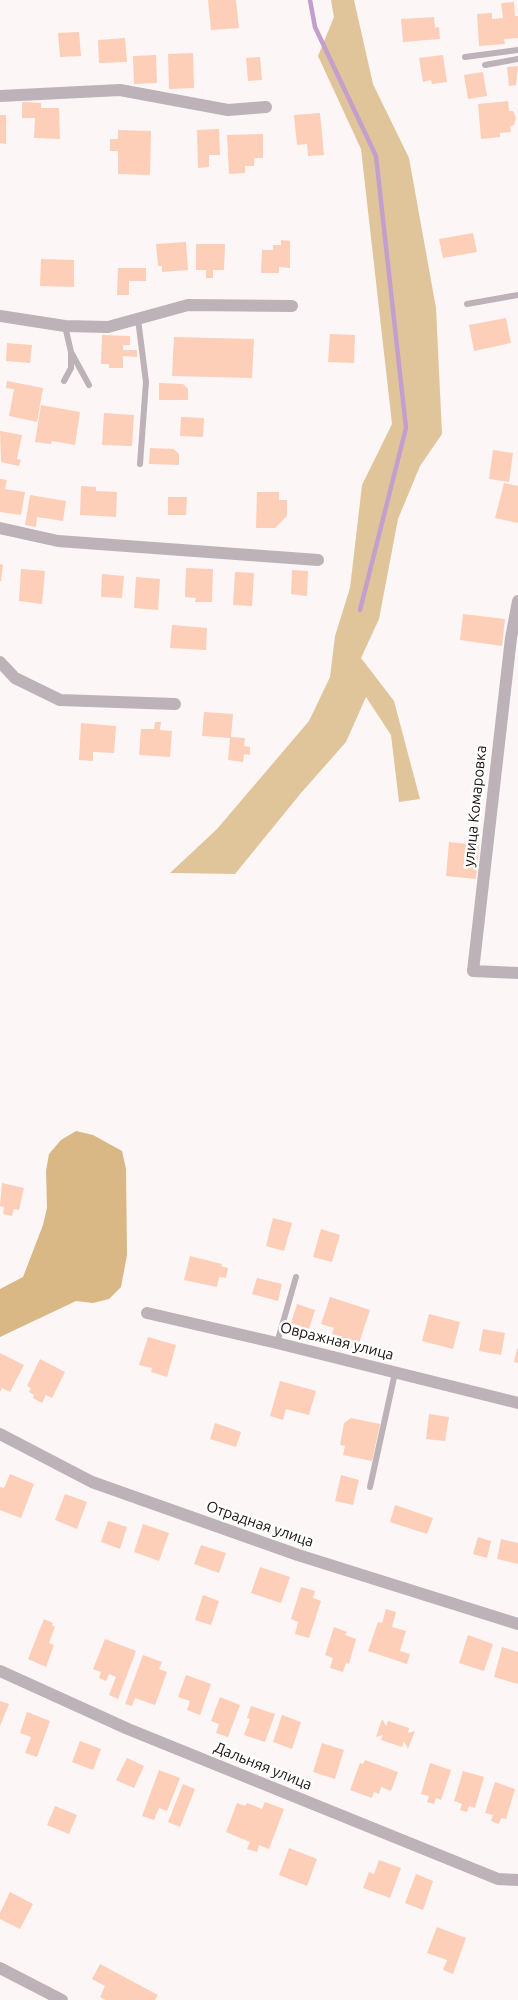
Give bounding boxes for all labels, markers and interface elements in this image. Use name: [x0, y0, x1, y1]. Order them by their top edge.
street label: улица Комаровка: [460, 744, 490, 868]
street label: Овражная улица: [278, 1318, 396, 1364]
street label: Отрадная улица: [204, 1497, 316, 1551]
street label: Дальняя улица: [211, 1738, 315, 1794]

